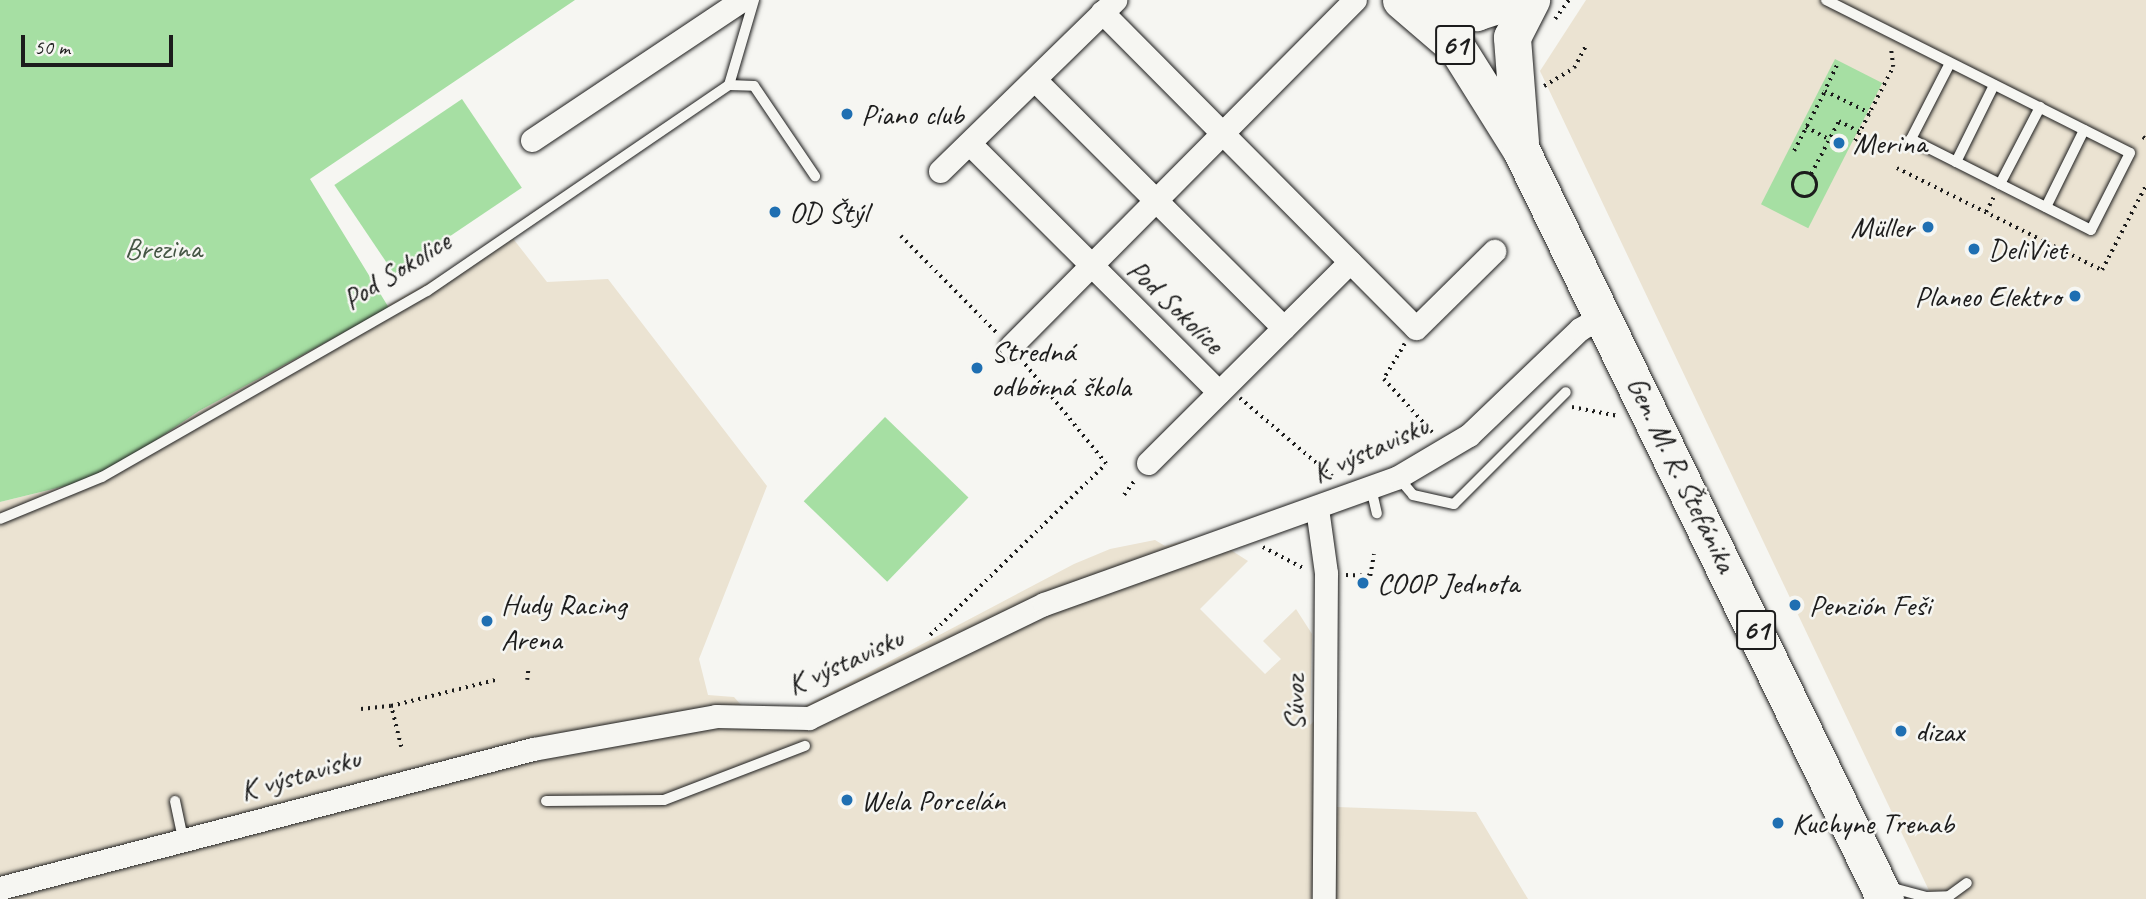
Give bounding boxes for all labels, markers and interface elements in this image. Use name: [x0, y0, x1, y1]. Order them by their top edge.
road number: 61: [1434, 20, 1476, 70]
scale bar: [24, 21, 177, 65]
text: 50 m: [34, 34, 70, 60]
place label: Piano club: [861, 96, 964, 132]
marker: Piano club: [839, 106, 855, 122]
place label: Merina: [1853, 125, 1927, 161]
marker: Merina: [1831, 135, 1847, 151]
place label: OD Štýl: [789, 194, 868, 230]
marker: OD Štýl: [767, 204, 783, 220]
place label: Müller: [1851, 209, 1914, 245]
marker: Müller: [1920, 219, 1936, 235]
street label: Pod Sokolice: [335, 223, 457, 317]
park label: Brezina: [124, 230, 202, 266]
place label: DeliViet: [1988, 231, 2066, 267]
marker: DeliViet: [1966, 241, 1982, 257]
street label: Pod Sokolice: [1120, 251, 1232, 361]
place label: Planeo Elektro: [1915, 278, 2061, 314]
marker: Planeo Elektro: [2067, 288, 2083, 304]
place label: Stredná odborná škola: [991, 333, 1131, 404]
marker: Stredná odborná škola: [969, 360, 985, 376]
street label: Gen. M. R. Štefánika: [1619, 370, 1745, 578]
street label: K výstavisku: [1306, 407, 1434, 491]
place label: COOP Jednota: [1377, 565, 1519, 601]
marker: COOP Jednota: [1355, 575, 1371, 591]
place label: Hudy Racing Arena: [501, 586, 628, 656]
place label: Penzión Feši: [1809, 587, 1931, 623]
marker: Penzión Feši: [1787, 597, 1803, 613]
road number: 61: [1735, 606, 1777, 654]
marker: Hudy Racing Arena: [479, 613, 495, 629]
street label: K výstavisku: [781, 619, 909, 703]
street label: Súvoz: [1276, 675, 1312, 731]
place label: dizax: [1915, 713, 1964, 749]
marker: dizax: [1893, 723, 1909, 739]
street label: K výstavisku: [236, 740, 364, 808]
place label: Wela Porcelán: [861, 782, 1004, 818]
marker: Wela Porcelán: [839, 792, 855, 808]
place label: Kuchyne Trenab: [1792, 805, 1952, 841]
marker: Kuchyne Trenab: [1770, 815, 1786, 831]

